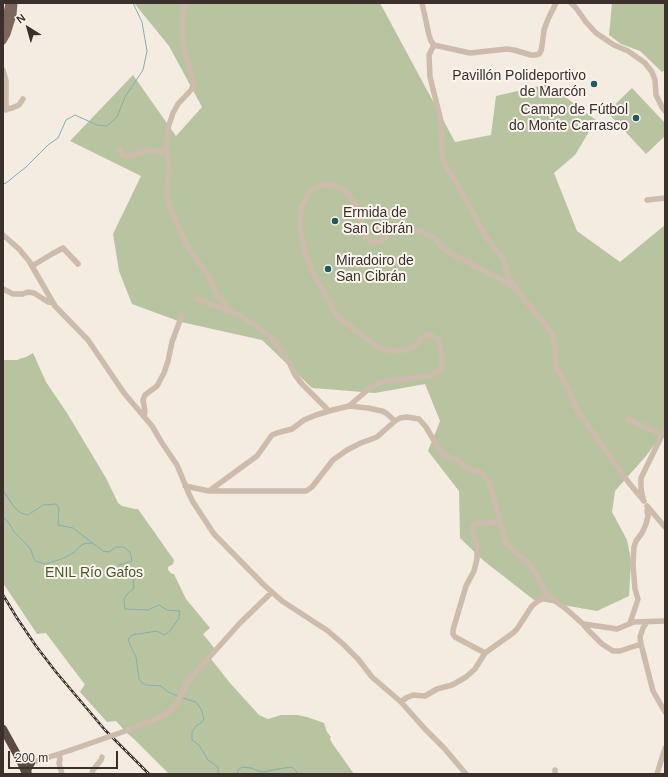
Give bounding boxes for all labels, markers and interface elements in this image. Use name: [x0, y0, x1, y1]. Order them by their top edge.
north arrow: [8, 8, 48, 48]
text: N: [14, 11, 28, 26]
place label: Pavillón Polideportivo de Marcón: [452, 68, 586, 100]
marker: Pavillón Polideportivo de Marcón: [589, 79, 599, 89]
place label: Campo de Fútbol do Monte Carrasco: [509, 102, 628, 134]
marker: Campo de Fútbol do Monte Carrasco: [631, 113, 641, 123]
place label: Ermida de San Cibrán: [343, 205, 413, 238]
marker: Ermida de San Cibrán: [330, 216, 340, 226]
place label: Miradoiro de San Cibrán: [336, 253, 414, 286]
marker: Miradoiro de San Cibrán: [323, 264, 333, 274]
park label: ENIL Río Gafos: [45, 565, 143, 581]
scale bar: [10, 743, 120, 769]
text: 200 m: [15, 751, 48, 765]

